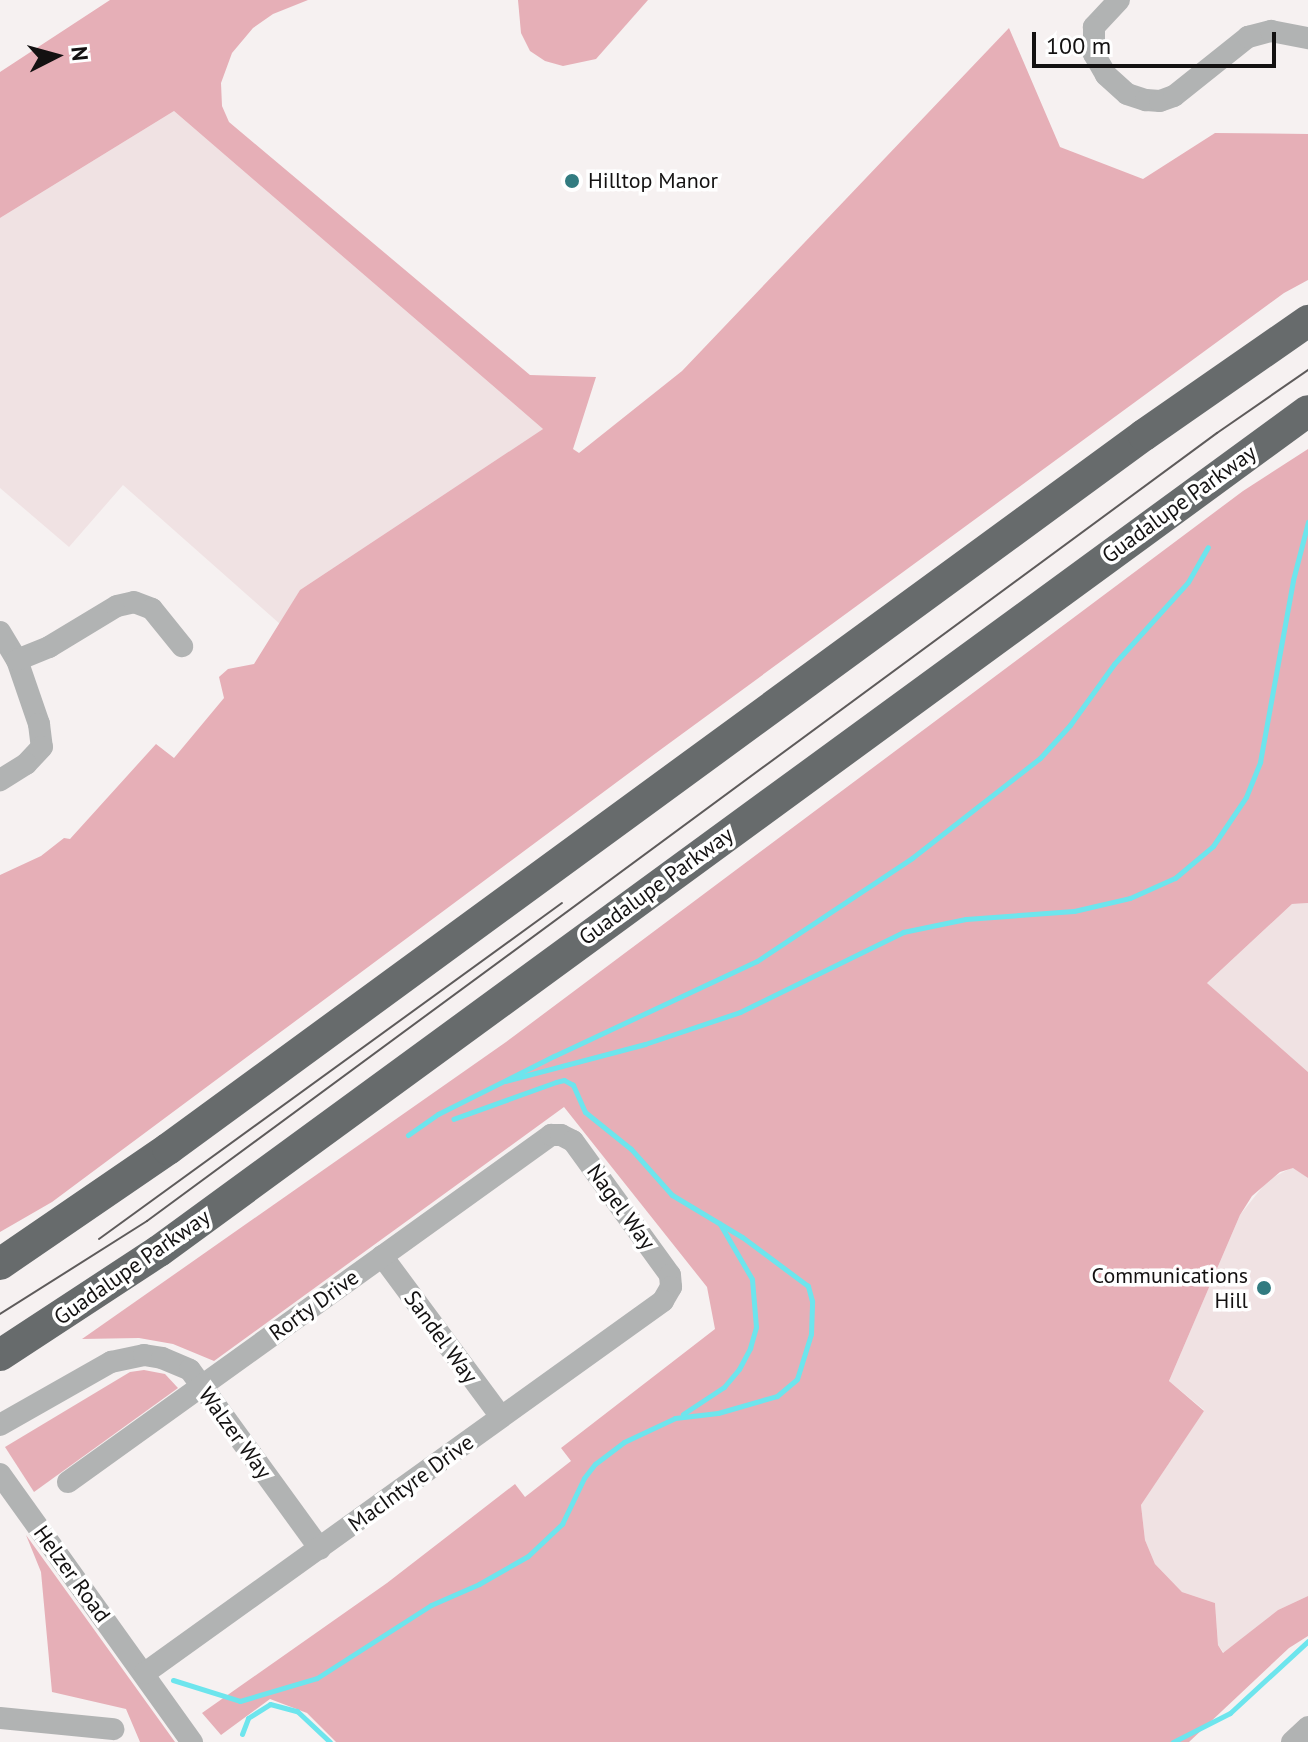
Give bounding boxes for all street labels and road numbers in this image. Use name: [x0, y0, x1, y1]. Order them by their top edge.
street label: Guadalupe Parkway: [1097, 439, 1261, 569]
street label: Guadalupe Parkway: [574, 821, 738, 951]
street label: Nagel Way: [581, 1159, 661, 1255]
street label: Guadalupe Parkway: [49, 1203, 215, 1331]
street label: Rorty Drive: [264, 1264, 364, 1346]
street label: Sandel Way: [398, 1285, 484, 1389]
street label: Walzer Way: [193, 1382, 277, 1484]
street label: MacIntyre Drive: [343, 1429, 479, 1537]
street label: Helzer Road: [28, 1521, 116, 1627]

